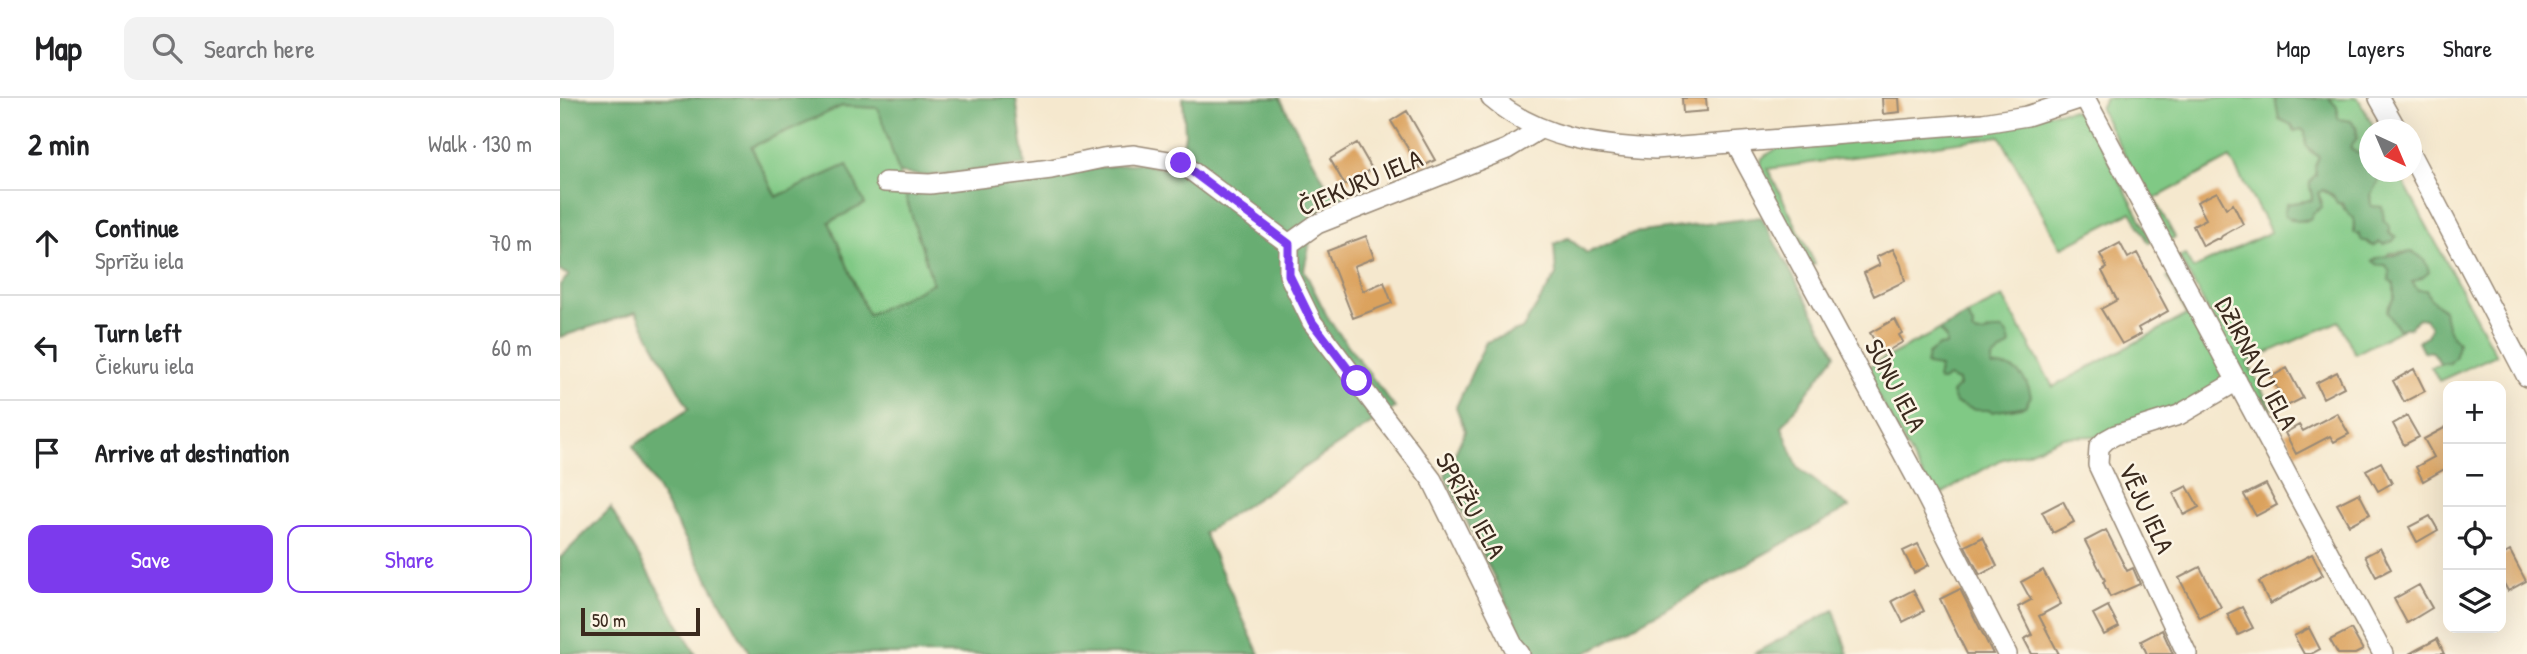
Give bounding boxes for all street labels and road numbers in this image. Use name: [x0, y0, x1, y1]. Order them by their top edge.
street label: ČIEKURU IELA: [1293, 140, 1428, 224]
street label: DZIRNAVU IELA: [2208, 291, 2307, 435]
street label: SŪNU IELA: [1857, 332, 1935, 438]
street label: SPRĪŽU IELA: [1428, 446, 1515, 564]
street label: VĒJU IELA: [2111, 457, 2183, 559]

